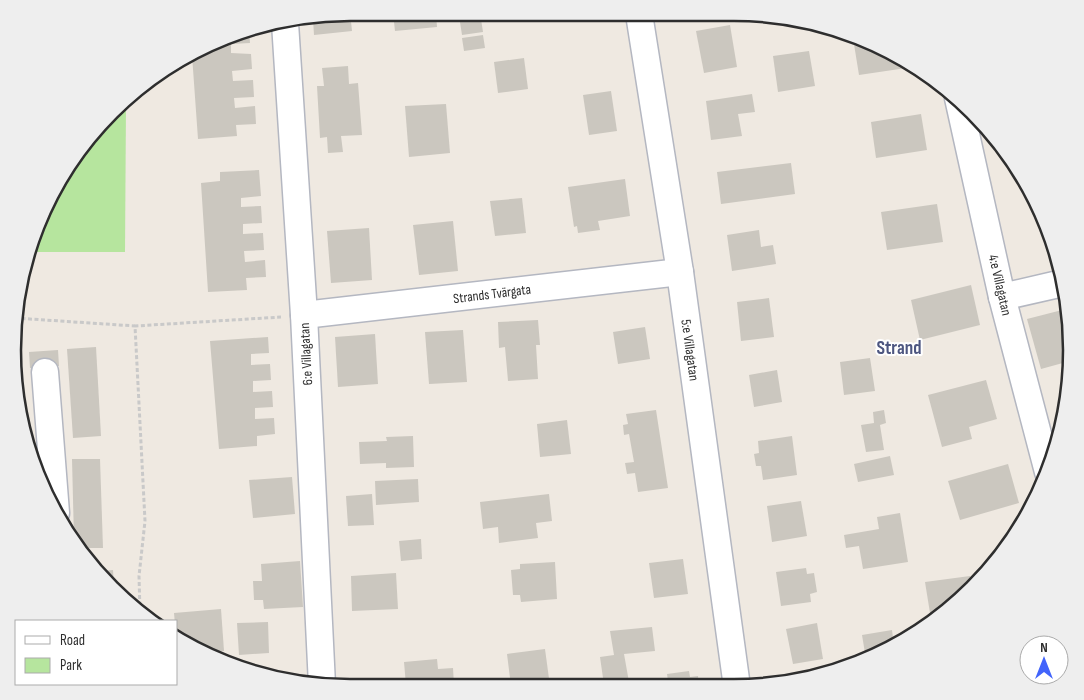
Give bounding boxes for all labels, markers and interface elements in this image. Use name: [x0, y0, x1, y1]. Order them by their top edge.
street label: 4:e Villagatan: [985, 253, 1015, 317]
street label: Strands Tvärgata: [452, 281, 532, 307]
street label: 5:e Villagatan: [677, 318, 703, 382]
street label: 6:e Villagatan: [296, 322, 316, 386]
district label: Strand: [877, 337, 921, 360]
legend: [15, 620, 178, 685]
text: Road: [60, 631, 85, 650]
north arrow: [1019, 635, 1069, 685]
text: N: [1040, 639, 1048, 656]
text: Park: [60, 656, 82, 675]

